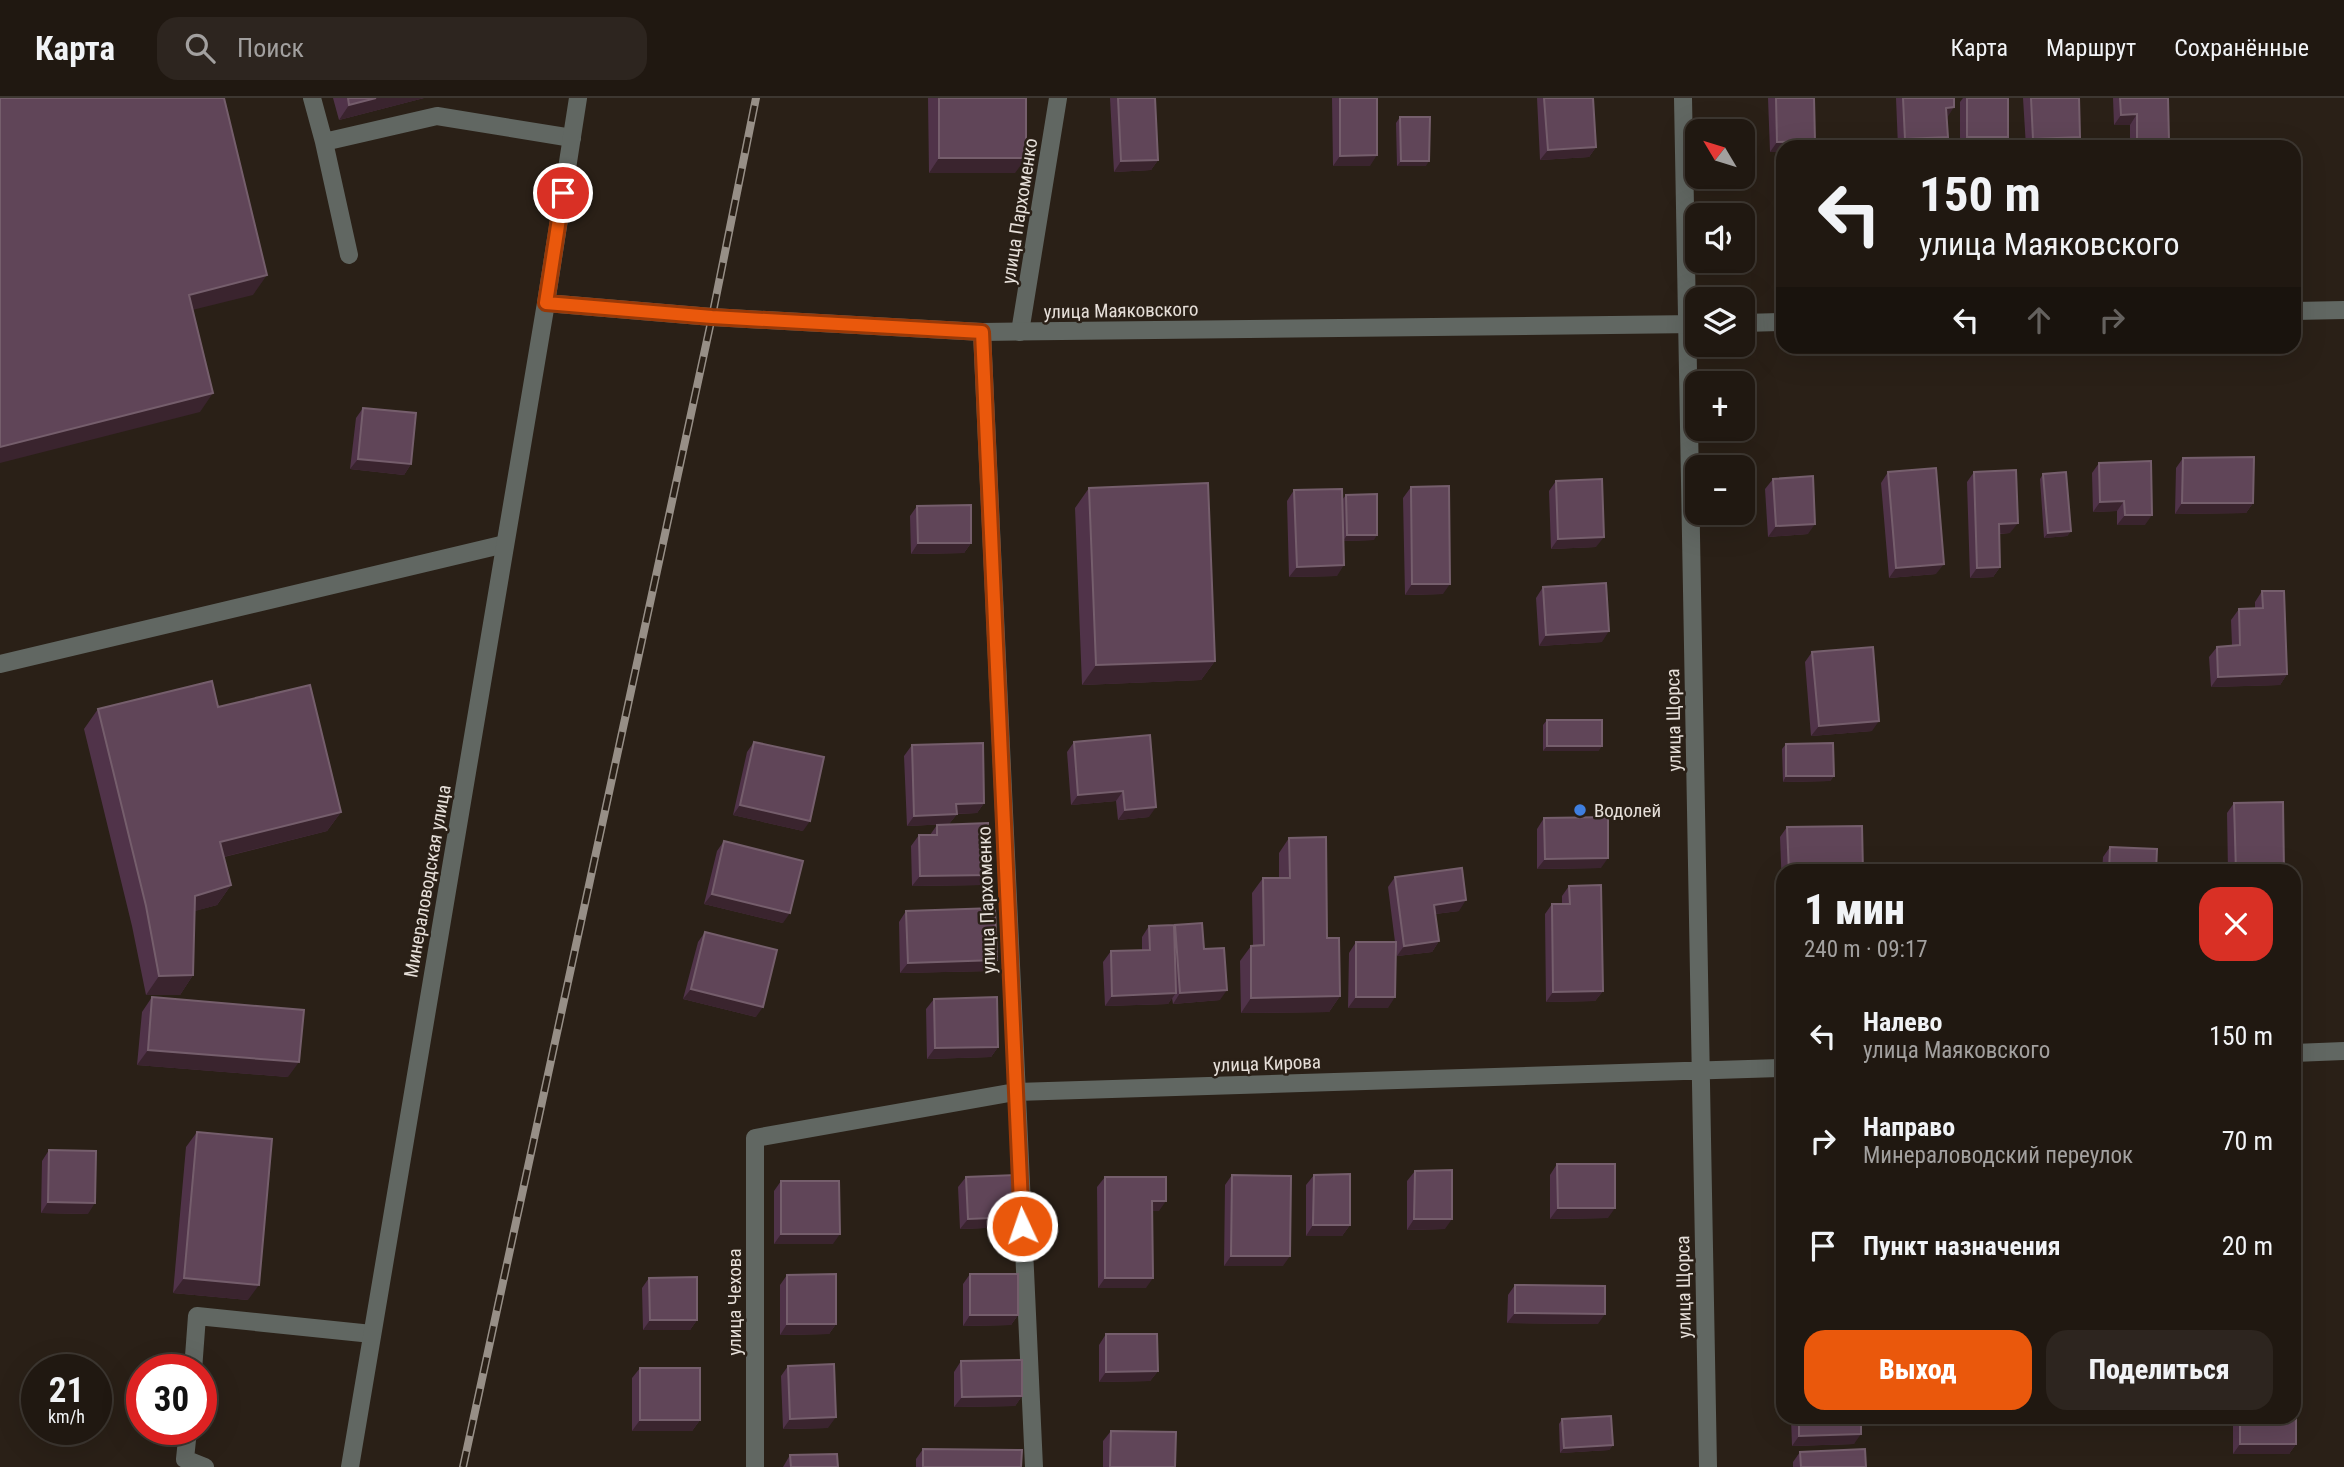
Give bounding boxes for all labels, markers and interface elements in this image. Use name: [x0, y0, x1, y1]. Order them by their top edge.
search box: [157, 17, 647, 80]
text: Карта: [35, 29, 115, 68]
icon: search: [181, 29, 219, 67]
text: Поиск: [237, 33, 304, 63]
text: Карта: [1951, 34, 2008, 62]
text: Маршрут: [2046, 34, 2136, 62]
text: Сохранённые: [2174, 34, 2309, 62]
north arrow: [1685, 119, 1755, 189]
map controls: [1685, 119, 1755, 525]
street label: улица Пархоменко: [997, 136, 1042, 286]
pin: [533, 163, 593, 223]
text: 150 m: [1919, 166, 2041, 223]
icon: left: [1804, 168, 1895, 259]
icon: arrive: [544, 174, 582, 212]
button: sound: [1685, 203, 1755, 273]
text: улица Маяковского: [1919, 225, 2179, 263]
button: layers: [1685, 287, 1755, 357]
street label: улица Маяковского: [1043, 298, 1199, 323]
icon: left: [1947, 301, 1985, 339]
icon: ahead: [2020, 301, 2058, 339]
icon: right: [2093, 301, 2131, 339]
button: +: [1685, 371, 1755, 441]
button: −: [1685, 455, 1755, 525]
street label: улица Щорса: [1661, 668, 1686, 772]
street label: Минераловодская улица: [399, 783, 456, 979]
place label: Водолей: [1594, 799, 1661, 822]
marker: Водолей: [1572, 802, 1588, 818]
street label: улица Пархоменко: [972, 826, 1001, 974]
text: 1 мин: [1804, 885, 1905, 934]
button: close: [2199, 887, 2273, 961]
text: 240 m · 09:17: [1804, 936, 1928, 963]
text: Налево: [1863, 1007, 1943, 1037]
icon: left: [1804, 1017, 1842, 1055]
text: 150 m: [2209, 1021, 2273, 1051]
text: улица Маяковского: [1863, 1037, 2050, 1064]
street label: улица Кирова: [1213, 1050, 1321, 1077]
text: Направо: [1863, 1112, 1955, 1142]
icon: right: [1804, 1122, 1842, 1160]
text: 70 m: [2222, 1126, 2273, 1156]
text: Минераловодский переулок: [1863, 1142, 2133, 1169]
position arrow: [985, 1189, 1059, 1263]
icon: arrive: [1804, 1227, 1842, 1265]
text: Пункт назначения: [1863, 1231, 2061, 1261]
text: 20 m: [2222, 1231, 2273, 1261]
street label: улица Щорса: [1671, 1235, 1696, 1339]
street label: улица Чехова: [723, 1248, 746, 1356]
button: Выход: [1804, 1330, 2032, 1410]
button: Поделиться: [2046, 1330, 2273, 1410]
speed limit sign: 30: [126, 1354, 217, 1445]
text: 21: [49, 1370, 84, 1411]
text: km/h: [48, 1406, 85, 1427]

